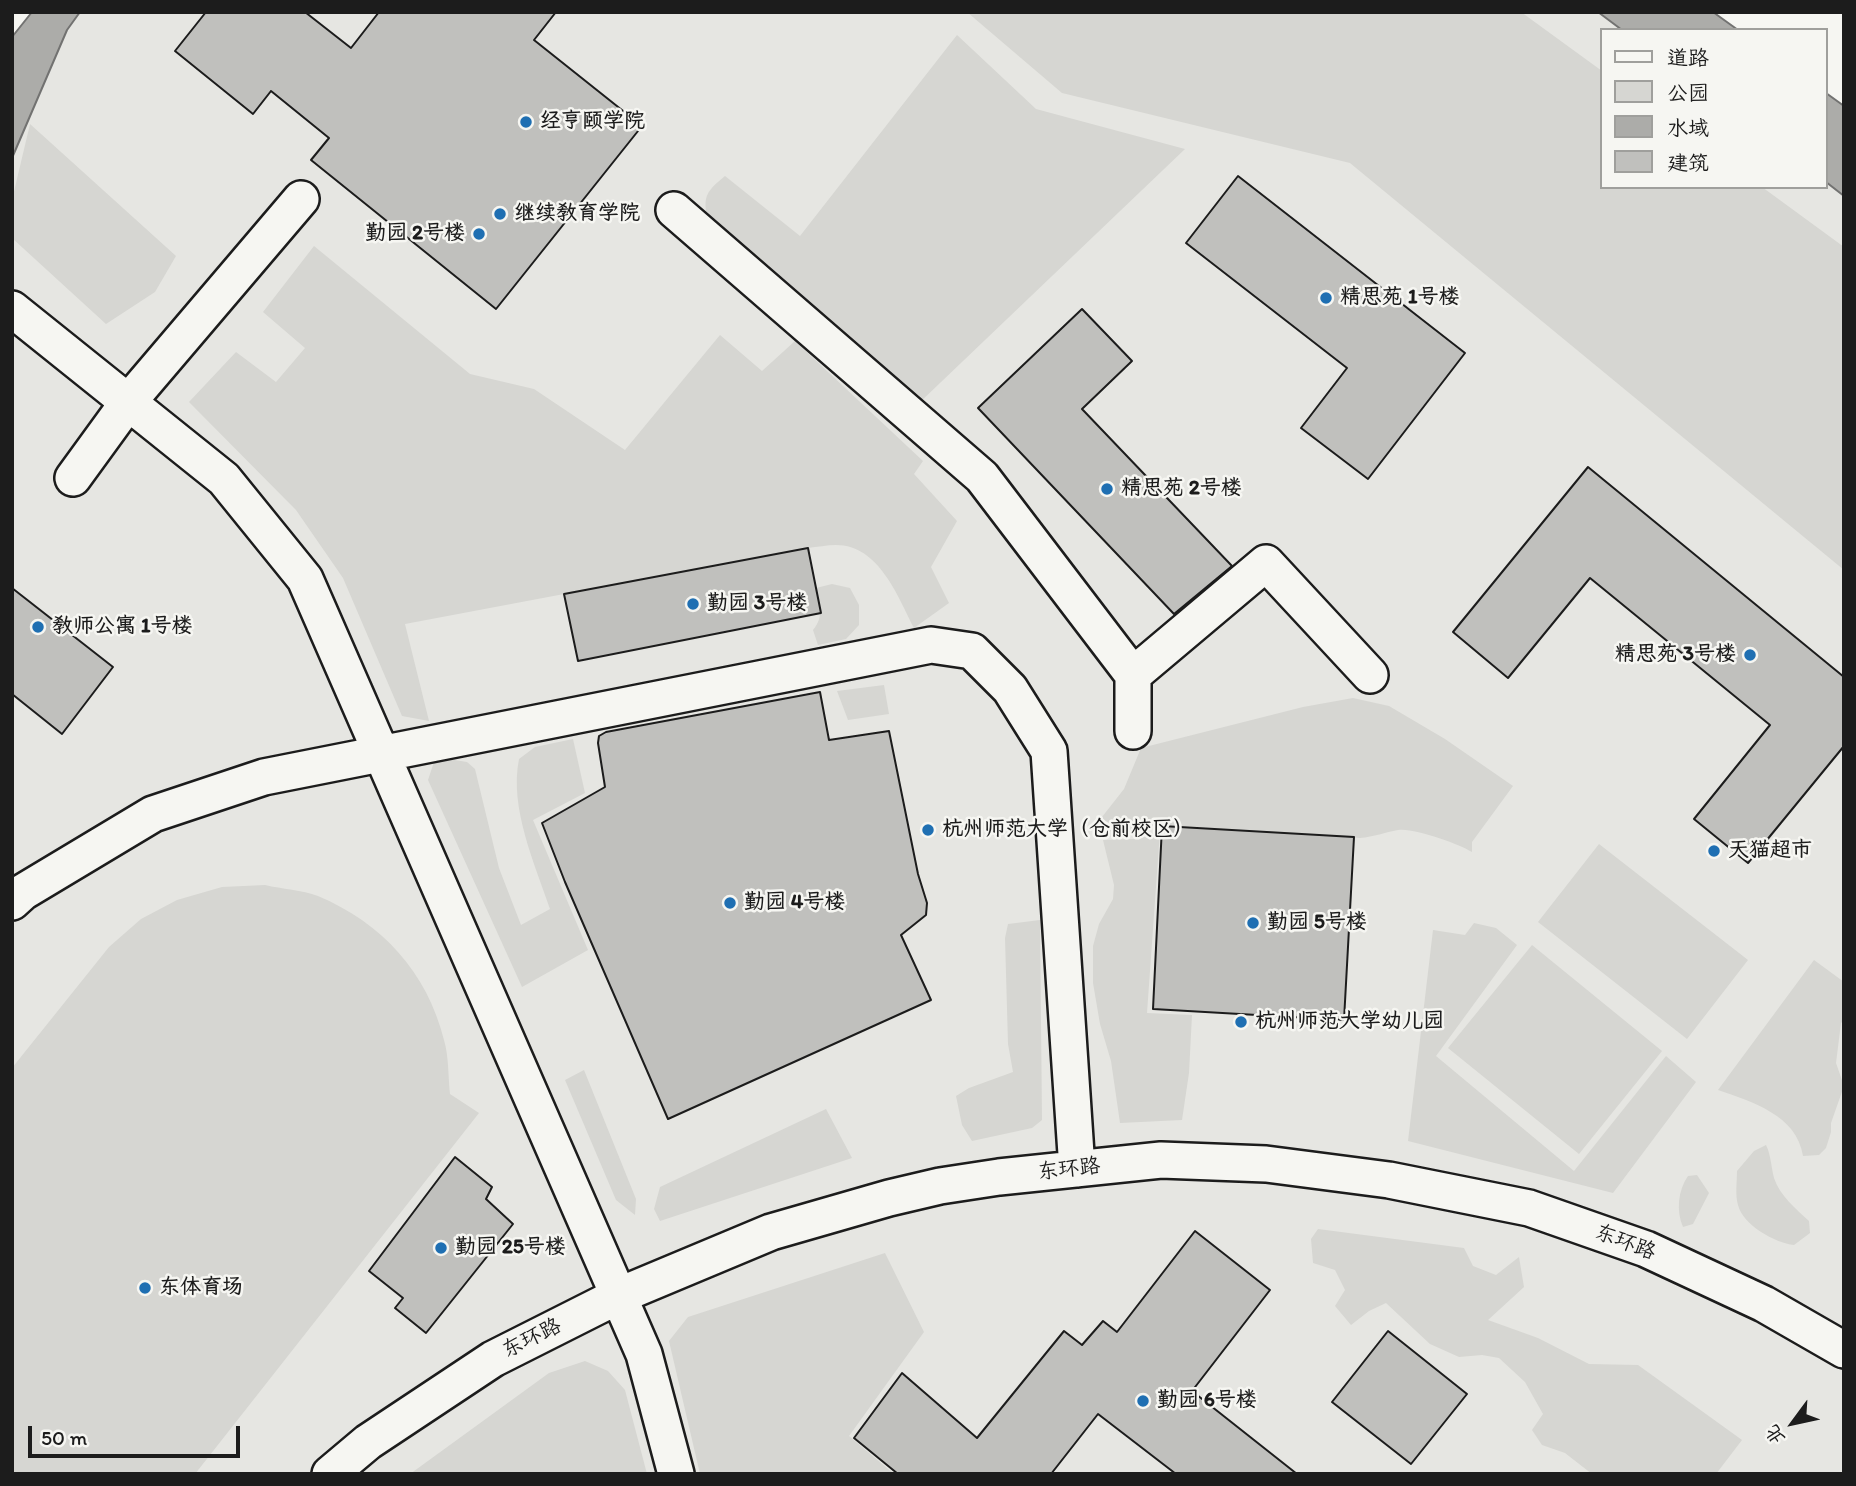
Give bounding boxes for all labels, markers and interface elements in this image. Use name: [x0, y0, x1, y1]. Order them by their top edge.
legend: [1601, 28, 1828, 189]
text: 道路: [1667, 45, 1709, 70]
text: 公园: [1667, 80, 1709, 105]
place label: 经亨颐学院: [540, 109, 645, 135]
marker: 经亨颐学院: [518, 114, 534, 130]
text: 水域: [1667, 115, 1709, 140]
text: 建筑: [1667, 150, 1709, 175]
place label: 继续教育学院: [514, 201, 640, 227]
marker: 继续教育学院: [492, 206, 508, 222]
place label: 勤园 2号楼: [365, 221, 465, 247]
marker: 勤园 2号楼: [471, 226, 487, 242]
place label: 精思苑 1号楼: [1340, 285, 1459, 311]
marker: 精思苑 1号楼: [1318, 290, 1334, 306]
place label: 精思苑 2号楼: [1121, 476, 1242, 502]
marker: 精思苑 2号楼: [1099, 481, 1115, 497]
place label: 勤园 3号楼: [707, 591, 807, 617]
marker: 勤园 3号楼: [685, 596, 701, 612]
place label: 教师公寓 1号楼: [52, 614, 192, 640]
marker: 教师公寓 1号楼: [30, 619, 46, 635]
place label: 精思苑 3号楼: [1615, 642, 1736, 668]
marker: 精思苑 3号楼: [1742, 647, 1758, 663]
place label: 杭州师范大学（仓前校区）: [942, 817, 1194, 843]
marker: 杭州师范大学（仓前校区）: [920, 822, 936, 838]
place label: 天猫超市: [1728, 838, 1812, 864]
marker: 天猫超市: [1706, 843, 1722, 859]
place label: 勤园 4号楼: [744, 890, 845, 916]
marker: 勤园 4号楼: [722, 895, 738, 911]
place label: 勤园 5号楼: [1267, 910, 1367, 936]
marker: 勤园 5号楼: [1245, 915, 1261, 931]
place label: 杭州师范大学幼儿园: [1255, 1009, 1444, 1035]
marker: 杭州师范大学幼儿园: [1233, 1014, 1249, 1030]
street label: 东环路: [1036, 1154, 1102, 1186]
street label: 东环路: [1591, 1220, 1659, 1266]
place label: 勤园 25号楼: [455, 1235, 566, 1261]
marker: 勤园 25号楼: [433, 1240, 449, 1256]
place label: 东体育场: [159, 1275, 243, 1301]
marker: 东体育场: [137, 1280, 153, 1296]
street label: 东环路: [498, 1314, 566, 1364]
place label: 勤园 6号楼: [1157, 1388, 1257, 1414]
north arrow: [1758, 1388, 1828, 1458]
marker: 勤园 6号楼: [1135, 1393, 1151, 1409]
scale bar: [32, 1412, 243, 1456]
text: 北: [1760, 1420, 1790, 1449]
text: 50 m: [41, 1425, 87, 1450]

